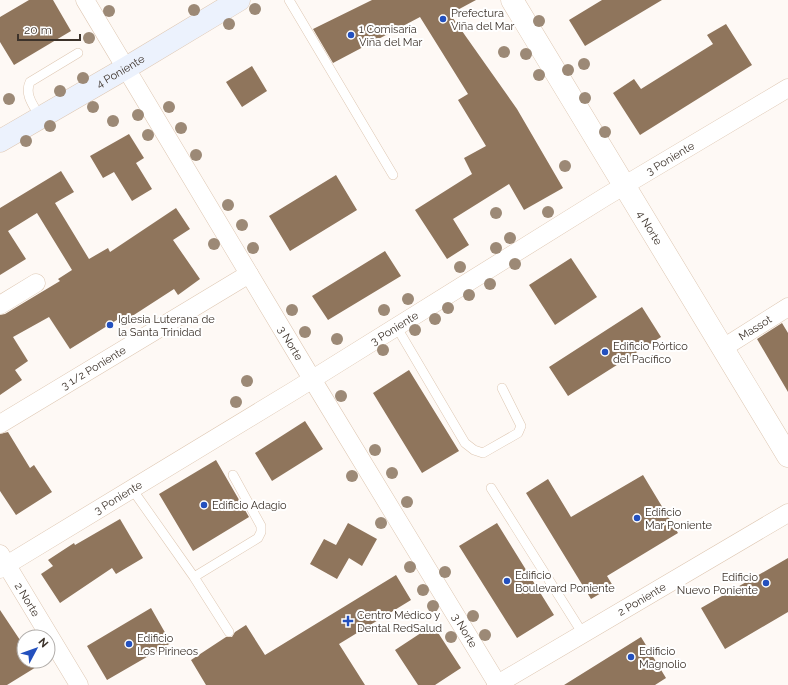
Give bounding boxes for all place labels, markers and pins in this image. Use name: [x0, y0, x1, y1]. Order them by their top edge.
place label: Prefectura Viña del Mar: [451, 7, 514, 33]
marker: Prefectura Viña del Mar: [438, 14, 448, 24]
place label: 1 Comisaría Viña del Mar: [359, 23, 422, 49]
marker: 1 Comisaría Viña del Mar: [346, 30, 356, 40]
place label: Iglesia Luterana de la Santa Trinidad: [118, 313, 215, 339]
marker: Iglesia Luterana de la Santa Trinidad: [105, 320, 115, 330]
place label: Edificio Pórtico del Pacífico: [613, 340, 688, 366]
marker: Edificio Pórtico del Pacífico: [600, 347, 610, 357]
place label: Edificio Adagio: [212, 499, 287, 512]
marker: Edificio Adagio: [199, 500, 209, 510]
place label: Edificio Mar Poniente: [645, 506, 712, 532]
marker: Edificio Mar Poniente: [632, 513, 642, 523]
place label: Edificio Boulevard Poniente: [515, 569, 615, 595]
place label: Edificio Nuevo Poniente: [677, 571, 759, 597]
marker: Edificio Boulevard Poniente: [502, 576, 512, 586]
marker: Edificio Nuevo Poniente: [761, 578, 771, 588]
place label: Centro Médico y Dental RedSalud: [357, 609, 442, 635]
marker: Centro Médico y Dental RedSalud: [342, 615, 354, 627]
place label: Edificio Los Pirineos: [137, 632, 198, 658]
marker: Edificio Los Pirineos: [124, 639, 134, 649]
place label: Edificio Magnolio: [639, 645, 687, 671]
marker: Edificio Magnolio: [626, 652, 636, 662]

